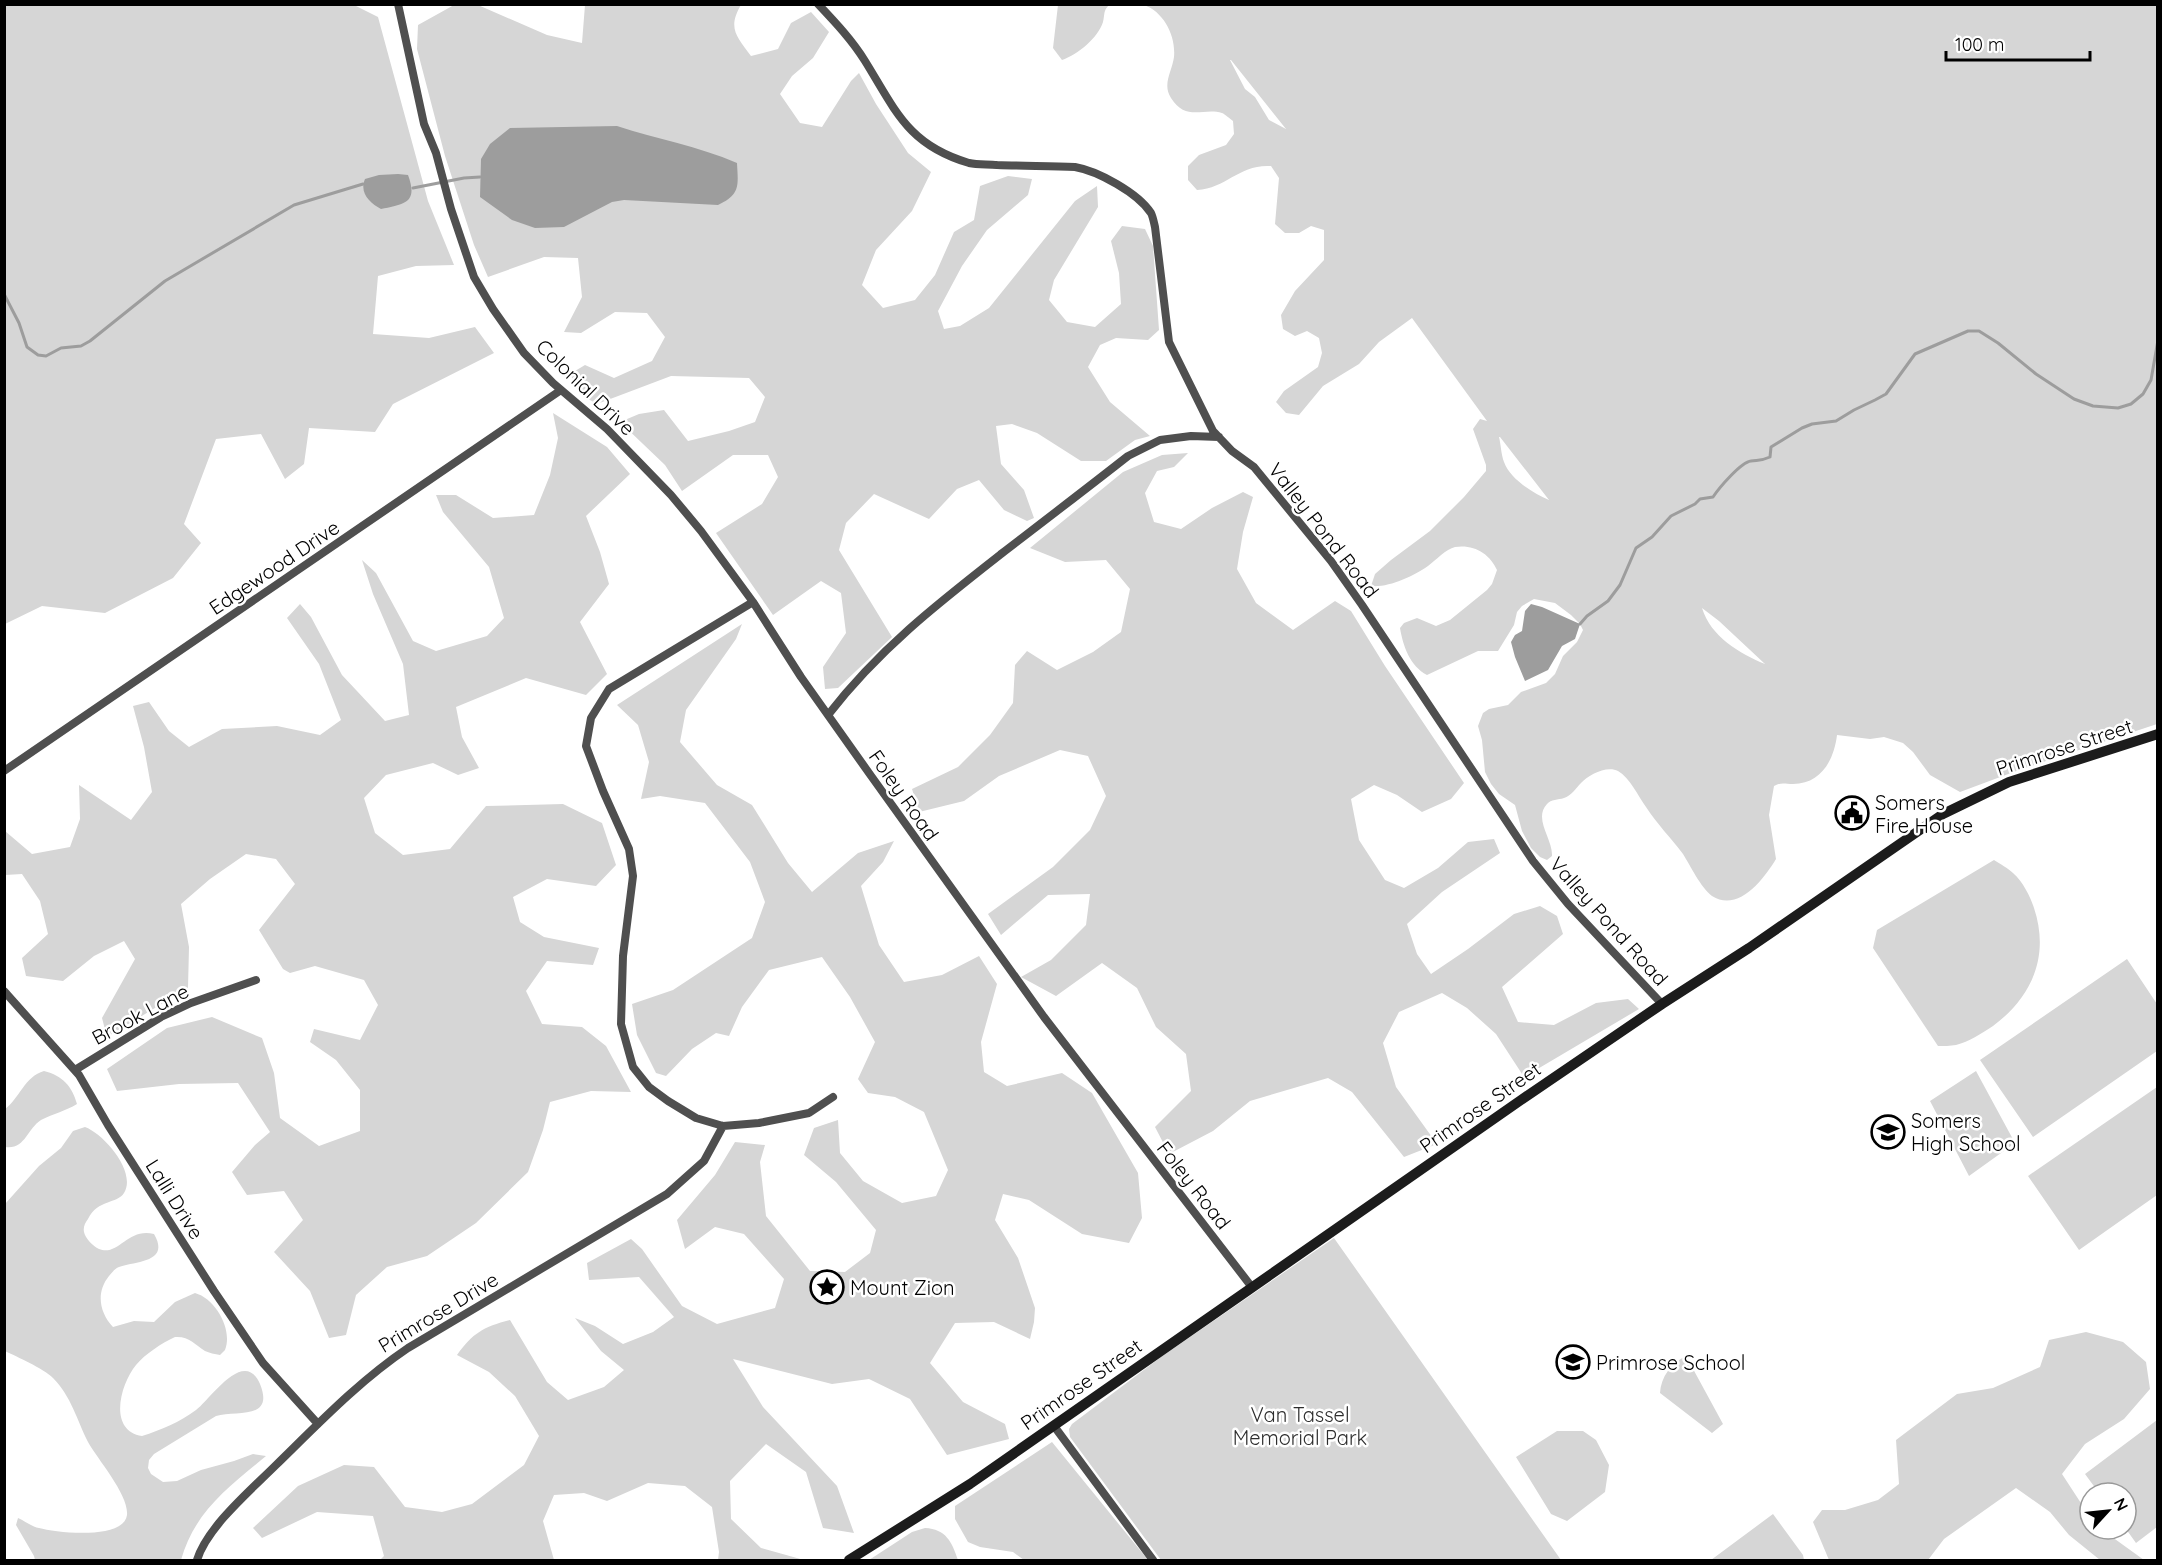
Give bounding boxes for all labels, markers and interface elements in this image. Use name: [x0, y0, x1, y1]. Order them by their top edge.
scale bar: [1946, 24, 2090, 62]
text: 100 m: [1955, 33, 2004, 56]
street label: Colonial Drive: [531, 334, 641, 440]
street label: Valley Pond Road: [1263, 457, 1385, 603]
street label: Edgewood Drive: [204, 514, 344, 620]
street label: Primrose Street: [1992, 713, 2136, 781]
street label: Foley Road: [864, 745, 944, 845]
place label: Somers Fire House: [1875, 790, 1973, 838]
public building icon: Somers Fire House: [1834, 795, 1870, 831]
street label: Valley Pond Road: [1545, 851, 1673, 991]
street label: Brook Lane: [87, 978, 193, 1050]
street label: Primrose Street: [1415, 1056, 1546, 1158]
place label: Somers High School: [1911, 1108, 2021, 1156]
school or university icon: Somers High School: [1870, 1114, 1906, 1150]
street label: Foley Road: [1152, 1136, 1236, 1234]
street label: Lalli Drive: [141, 1154, 209, 1244]
street label: Primrose Drive: [373, 1266, 503, 1358]
place icon: Mount Zion: [809, 1269, 845, 1305]
place label: Mount Zion: [850, 1275, 955, 1300]
street label: Primrose Street: [1016, 1333, 1147, 1435]
school or university icon: Primrose School: [1555, 1344, 1591, 1380]
place label: Primrose School: [1596, 1350, 1745, 1375]
park label: Van Tassel Memorial Park: [1233, 1402, 1367, 1450]
north arrow: [2078, 1481, 2138, 1541]
text: N: [2110, 1494, 2133, 1514]

